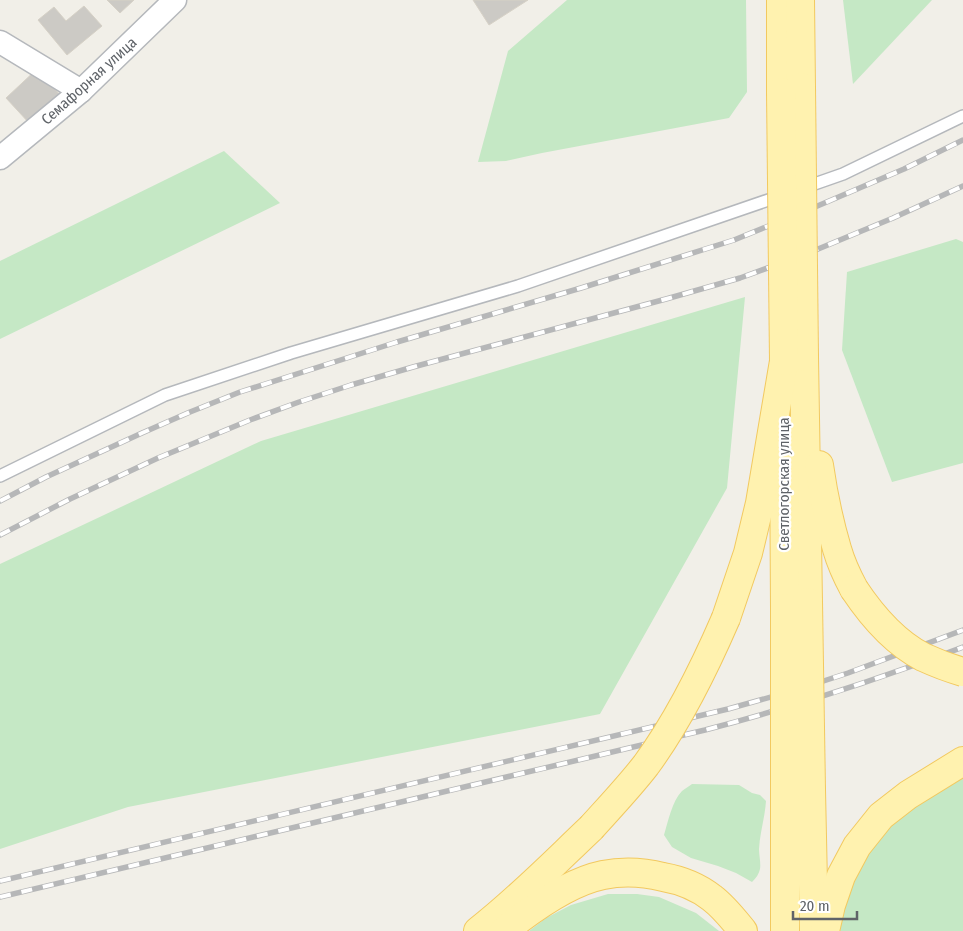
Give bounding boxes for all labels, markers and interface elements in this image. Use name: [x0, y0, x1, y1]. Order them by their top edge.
street label: Семафорная улица: [38, 33, 140, 129]
street label: Светлогорская улица: [775, 417, 793, 551]
scale bar: [793, 888, 857, 920]
text: 20 m: [800, 897, 830, 915]

